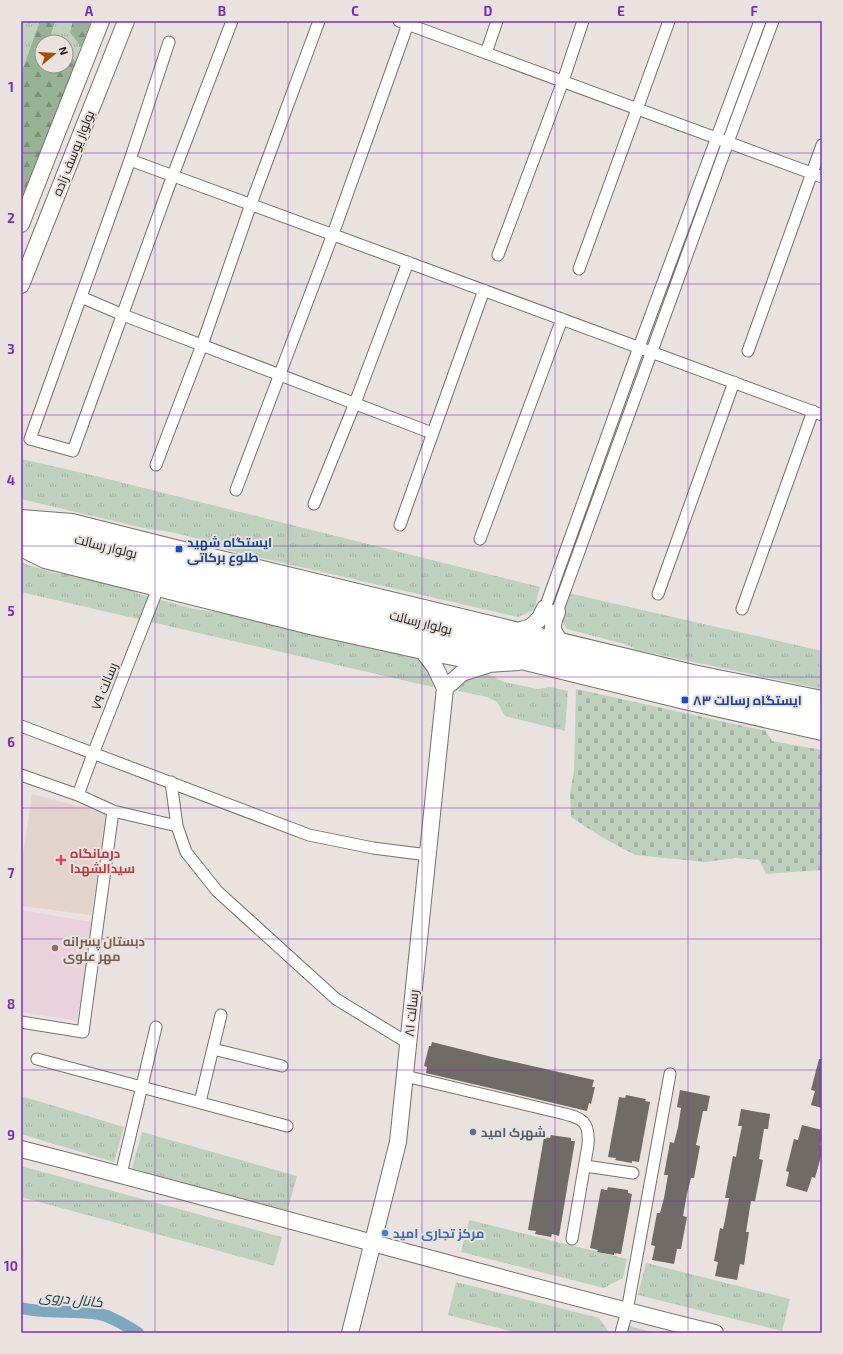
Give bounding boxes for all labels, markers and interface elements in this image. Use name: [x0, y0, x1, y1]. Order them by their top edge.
text: A: [85, 3, 94, 19]
text: B: [218, 3, 226, 19]
text: C: [351, 3, 359, 19]
text: D: [484, 3, 493, 19]
text: E: [617, 3, 625, 19]
text: F: [750, 3, 758, 19]
north arrow: [34, 34, 74, 74]
text: N: [57, 45, 71, 57]
text: 1: [8, 79, 14, 95]
street label: بولوار یوسف زاده: [49, 108, 97, 198]
text: 2: [7, 210, 15, 226]
text: 3: [7, 341, 15, 357]
text: 4: [7, 472, 15, 488]
street label: بولوار رسالت: [73, 530, 139, 562]
place label: ایستگاه شهید طلوع برکاتی: [187, 534, 272, 566]
marker: ایستگاه شهید طلوع برکاتی: [174, 544, 184, 554]
text: 5: [7, 603, 15, 619]
street label: بولوار رسالت: [388, 606, 454, 638]
street label: رسالت ۷۹: [87, 660, 121, 712]
place label: ایستگاه رسالت ۸۳: [693, 692, 802, 708]
marker: ایستگاه رسالت ۸۳: [680, 695, 690, 705]
text: 6: [7, 734, 15, 750]
place label: درمانگاه سیدالشهدا: [70, 845, 135, 877]
marker: درمانگاه سیدالشهدا: [55, 854, 67, 866]
text: 7: [8, 865, 15, 881]
place label: دبستان پسرانه مهر علوی: [63, 933, 145, 965]
marker: دبستان پسرانه مهر علوی: [50, 943, 60, 953]
street label: رسالت ۸۱: [401, 989, 421, 1037]
text: 8: [7, 996, 15, 1012]
place label: شهرک امید: [481, 1124, 546, 1141]
text: 9: [7, 1127, 15, 1143]
marker: شهرک امید: [468, 1127, 478, 1137]
place label: مرکز تجاری امید: [393, 1225, 484, 1241]
marker: مرکز تجاری امید: [380, 1228, 390, 1238]
text: 10: [4, 1258, 18, 1274]
water label: کانال دروی: [38, 1287, 104, 1311]

